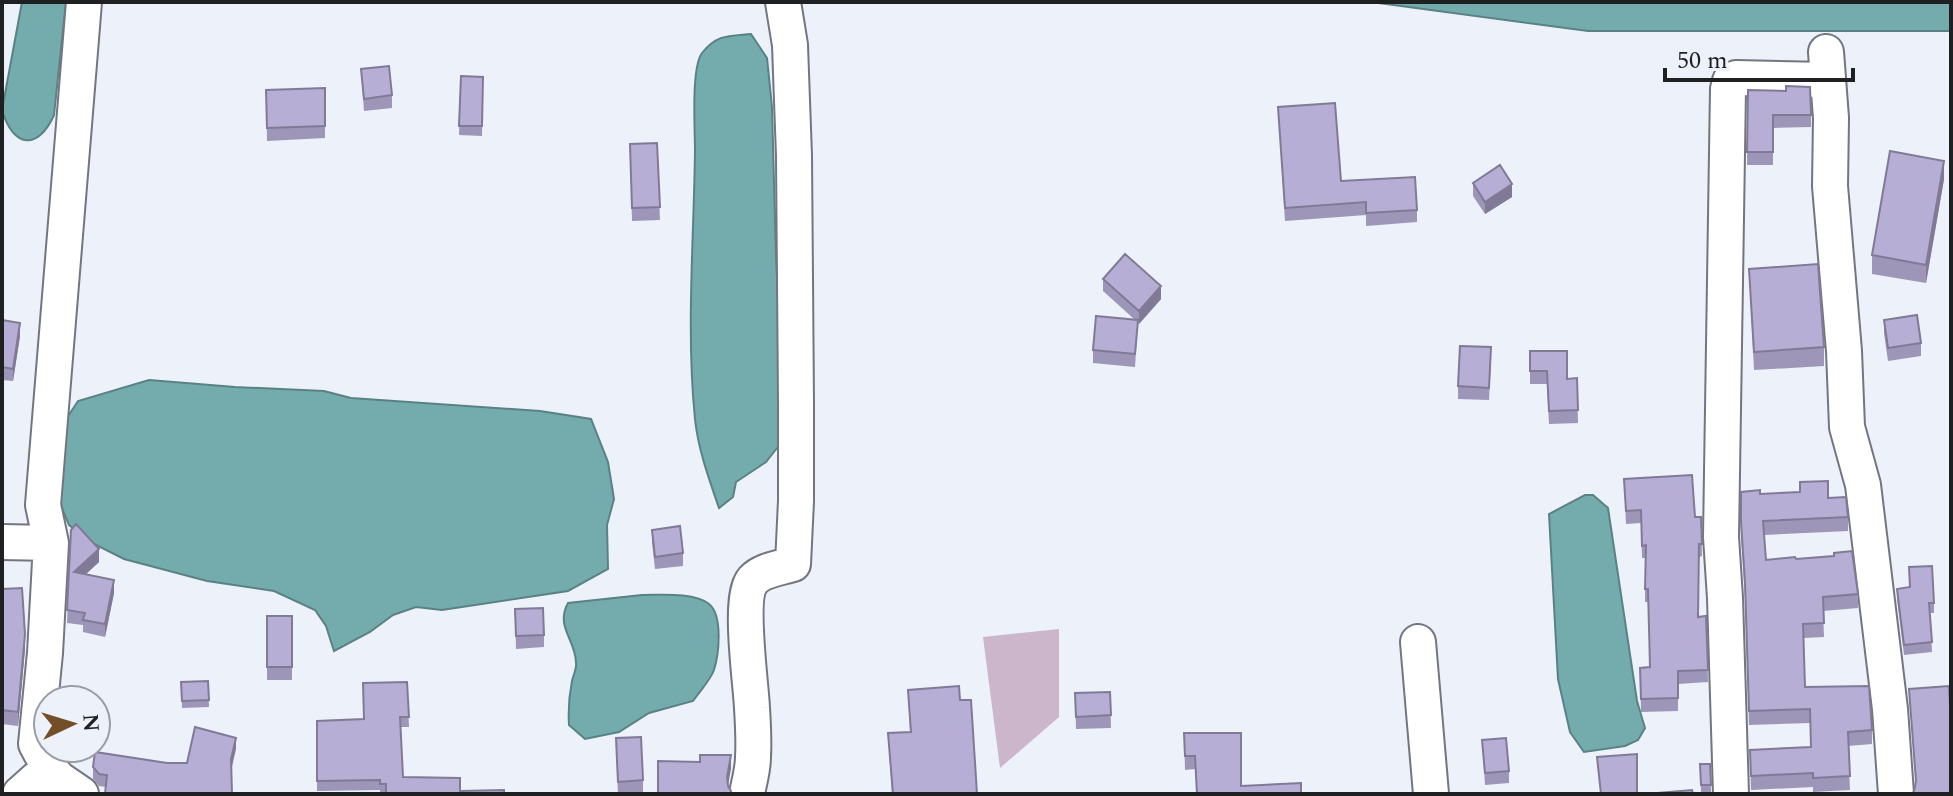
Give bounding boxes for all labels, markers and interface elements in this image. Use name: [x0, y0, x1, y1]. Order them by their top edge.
scale bar: [1665, 32, 1853, 82]
text: 50 m: [1677, 43, 1728, 79]
north arrow: [32, 684, 112, 764]
text: N: [73, 713, 108, 733]

